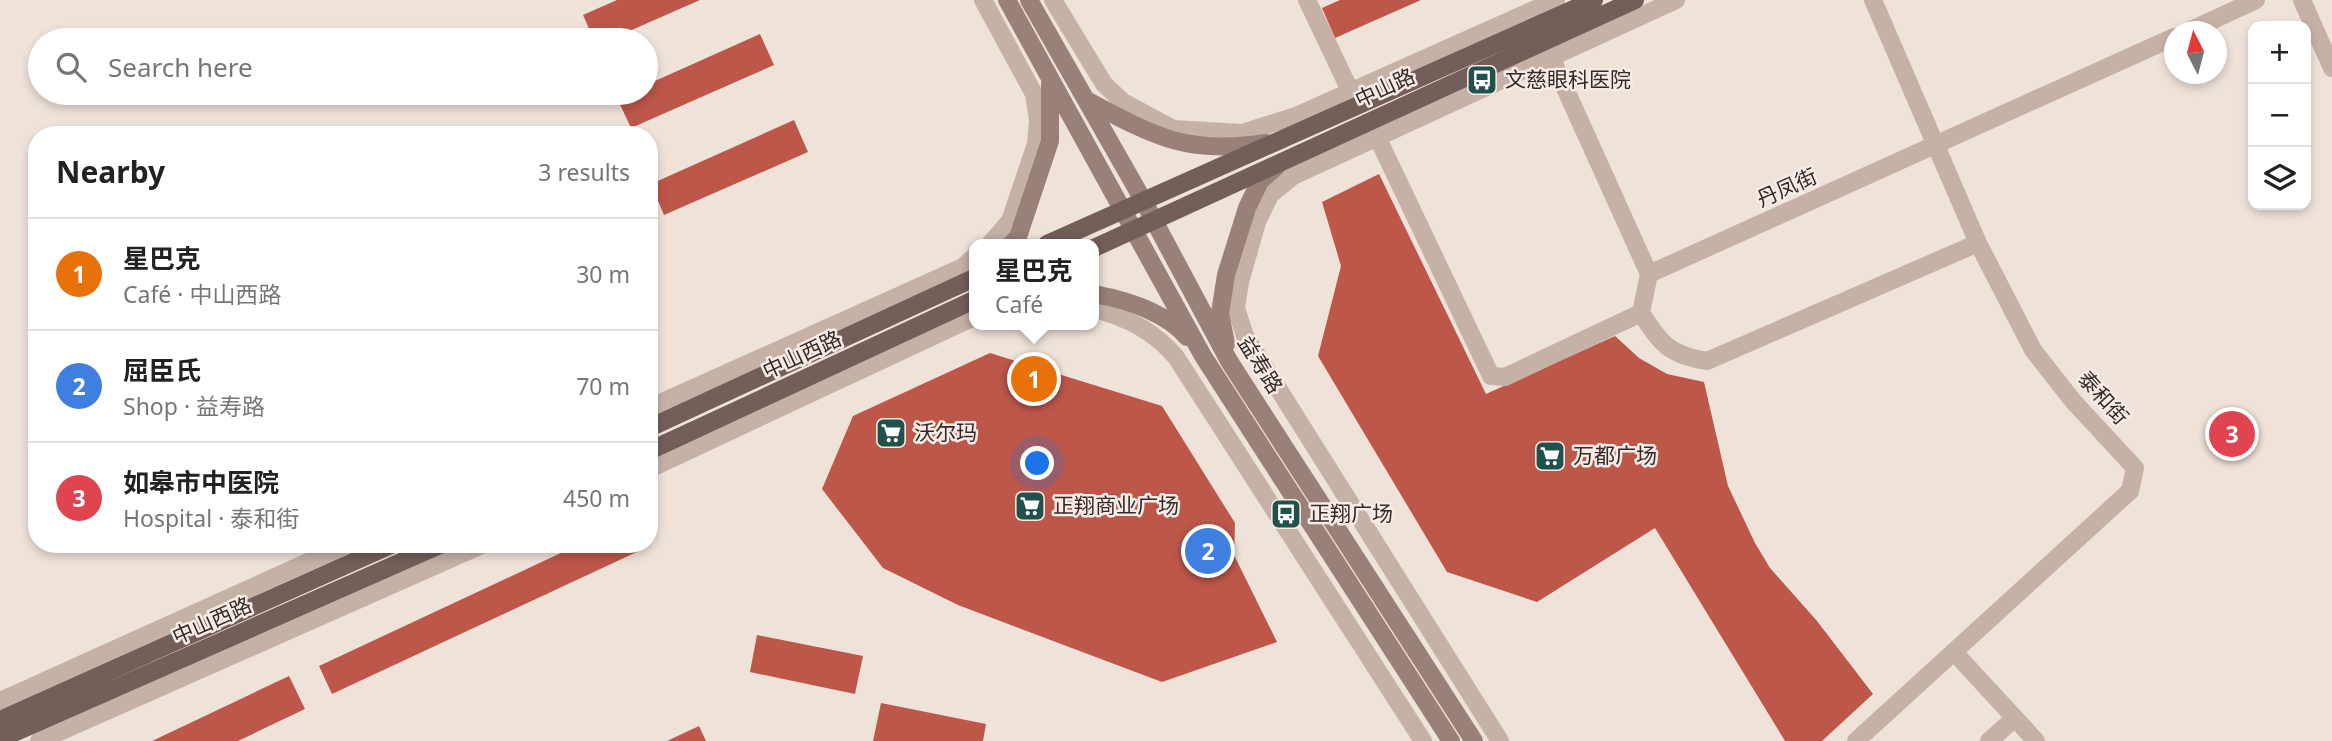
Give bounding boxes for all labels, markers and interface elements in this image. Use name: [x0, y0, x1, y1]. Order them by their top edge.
north arrow: [2164, 21, 2227, 84]
map controls: [2248, 21, 2311, 210]
button: +: [2248, 21, 2311, 84]
search box: [28, 28, 658, 105]
icon: search: [52, 48, 90, 86]
text: Search here: [108, 49, 253, 85]
street label: 中山路: [1350, 61, 1419, 113]
bus stop icon: 文慈眼科医院: [1465, 63, 1499, 97]
place label: 文慈眼科医院: [1505, 65, 1631, 93]
button: −: [2248, 84, 2311, 147]
button: layers: [2248, 147, 2311, 210]
text: Nearby: [56, 151, 165, 192]
text: 3 results: [538, 156, 630, 188]
street label: 丹凤街: [1752, 161, 1821, 213]
popup: [969, 239, 1099, 330]
text: 星巴克: [123, 240, 201, 276]
text: 星巴克: [995, 252, 1073, 288]
text: 1: [72, 258, 86, 290]
text: 30 m: [576, 258, 630, 290]
text: Café · 中山西路: [123, 278, 281, 310]
text: Café: [995, 288, 1043, 320]
street label: 中山西路: [758, 324, 846, 385]
street label: 益寿路: [1232, 330, 1289, 399]
text: 屈臣氏: [123, 352, 201, 388]
pin: 1: [1011, 353, 1057, 405]
street label: 泰和街: [2072, 365, 2135, 430]
text: 2: [72, 370, 86, 402]
text: 70 m: [576, 370, 630, 402]
text: Shop · 益寿路: [123, 390, 265, 422]
pin: 3: [2209, 408, 2255, 460]
supermarket icon: 沃尔玛: [874, 416, 908, 450]
place label: 沃尔玛: [914, 418, 977, 446]
supermarket icon: 万都广场: [1533, 439, 1567, 473]
place label: 万都广场: [1573, 441, 1657, 469]
your location: [1020, 446, 1054, 480]
text: 如皋市中医院: [123, 464, 279, 500]
text: 3: [72, 482, 86, 514]
text: 450 m: [563, 482, 630, 514]
supermarket icon: 正翔商业广场: [1013, 489, 1047, 523]
place label: 正翔商业广场: [1053, 491, 1179, 519]
bus stop icon: 正翔广场: [1269, 497, 1303, 531]
place label: 正翔广场: [1309, 499, 1393, 527]
text: Hospital · 泰和街: [123, 502, 299, 534]
pin: 2: [1185, 525, 1231, 577]
street label: 中山西路: [168, 590, 256, 650]

